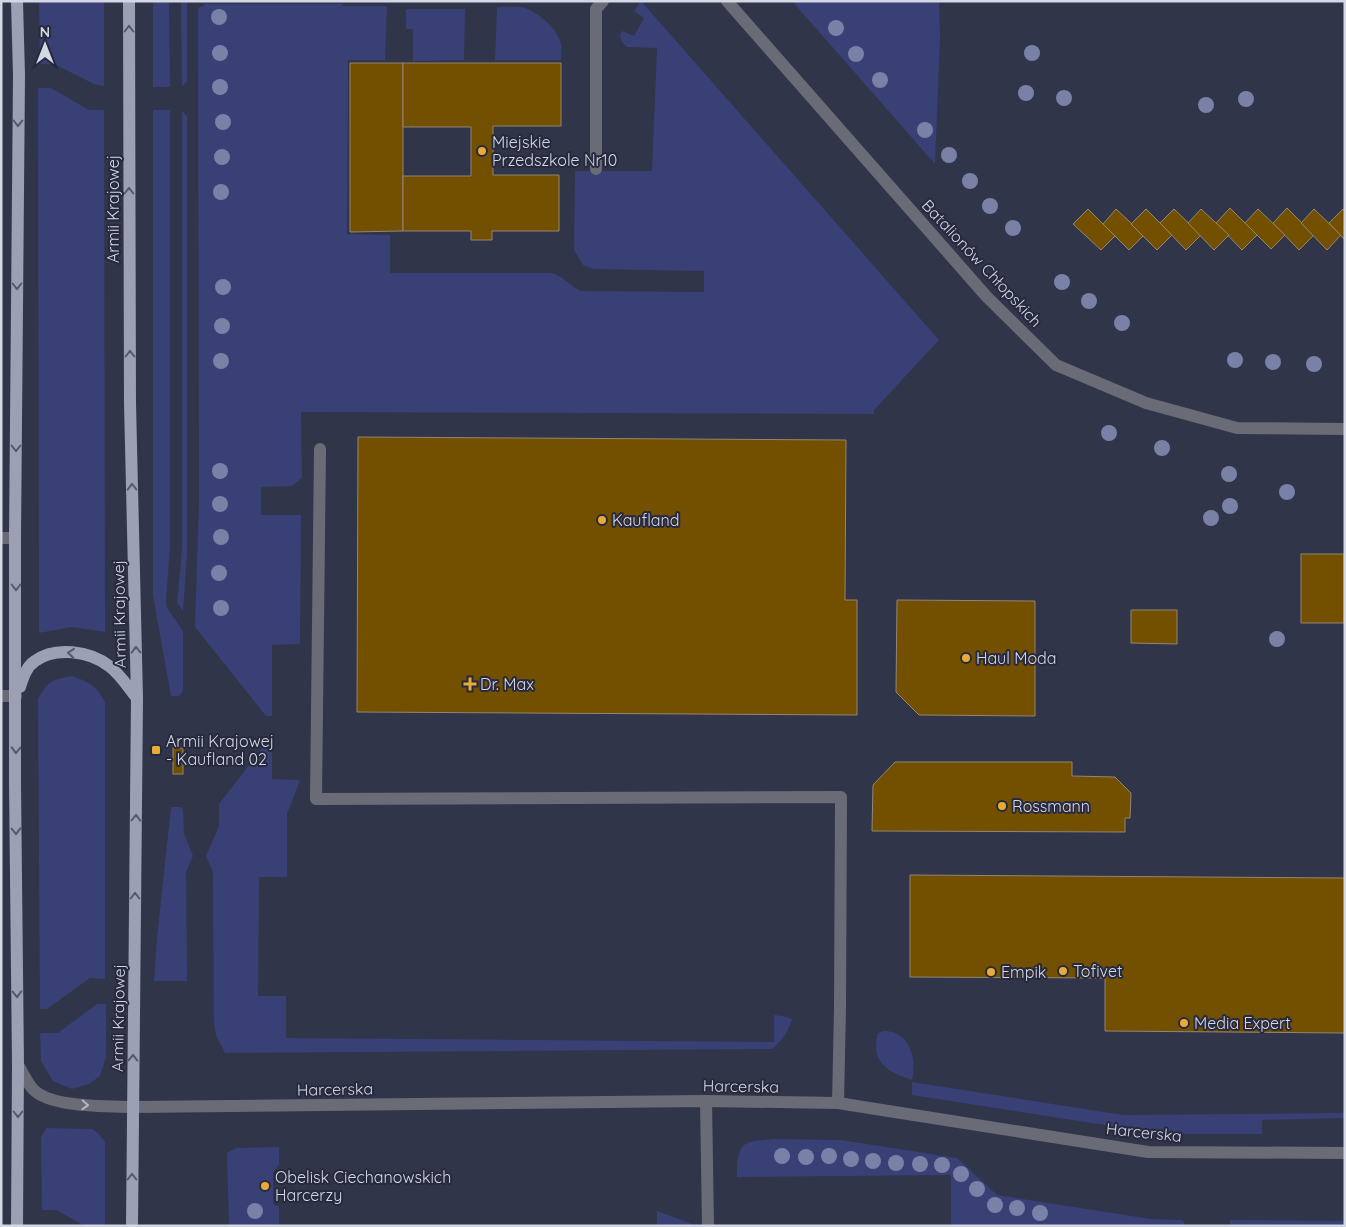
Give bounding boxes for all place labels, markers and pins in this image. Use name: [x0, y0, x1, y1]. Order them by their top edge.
place label: Miejskie Przedszkole Nr10: [492, 132, 617, 170]
marker: Miejskie Przedszkole Nr10: [476, 145, 488, 157]
place label: Kaufland: [612, 510, 680, 530]
marker: Kaufland: [596, 514, 608, 526]
place label: Haul Moda: [976, 648, 1057, 668]
marker: Haul Moda: [960, 652, 972, 664]
place label: Dr. Max: [480, 674, 534, 694]
marker: Dr. Max: [464, 678, 476, 690]
place label: Armii Krajowej - Kaufland 02: [166, 731, 274, 769]
marker: Armii Krajowej - Kaufland 02: [150, 744, 162, 756]
place label: Rossmann: [1012, 796, 1090, 816]
marker: Rossmann: [996, 800, 1008, 812]
place label: Tofivet: [1073, 961, 1122, 981]
place label: Empik: [1001, 962, 1046, 982]
marker: Tofivet: [1057, 965, 1069, 977]
marker: Empik: [985, 966, 997, 978]
place label: Media Expert: [1194, 1013, 1291, 1033]
marker: Media Expert: [1178, 1017, 1190, 1029]
place label: Obelisk Ciechanowskich Harcerzy: [275, 1167, 451, 1205]
marker: Obelisk Ciechanowskich Harcerzy: [259, 1180, 271, 1192]

